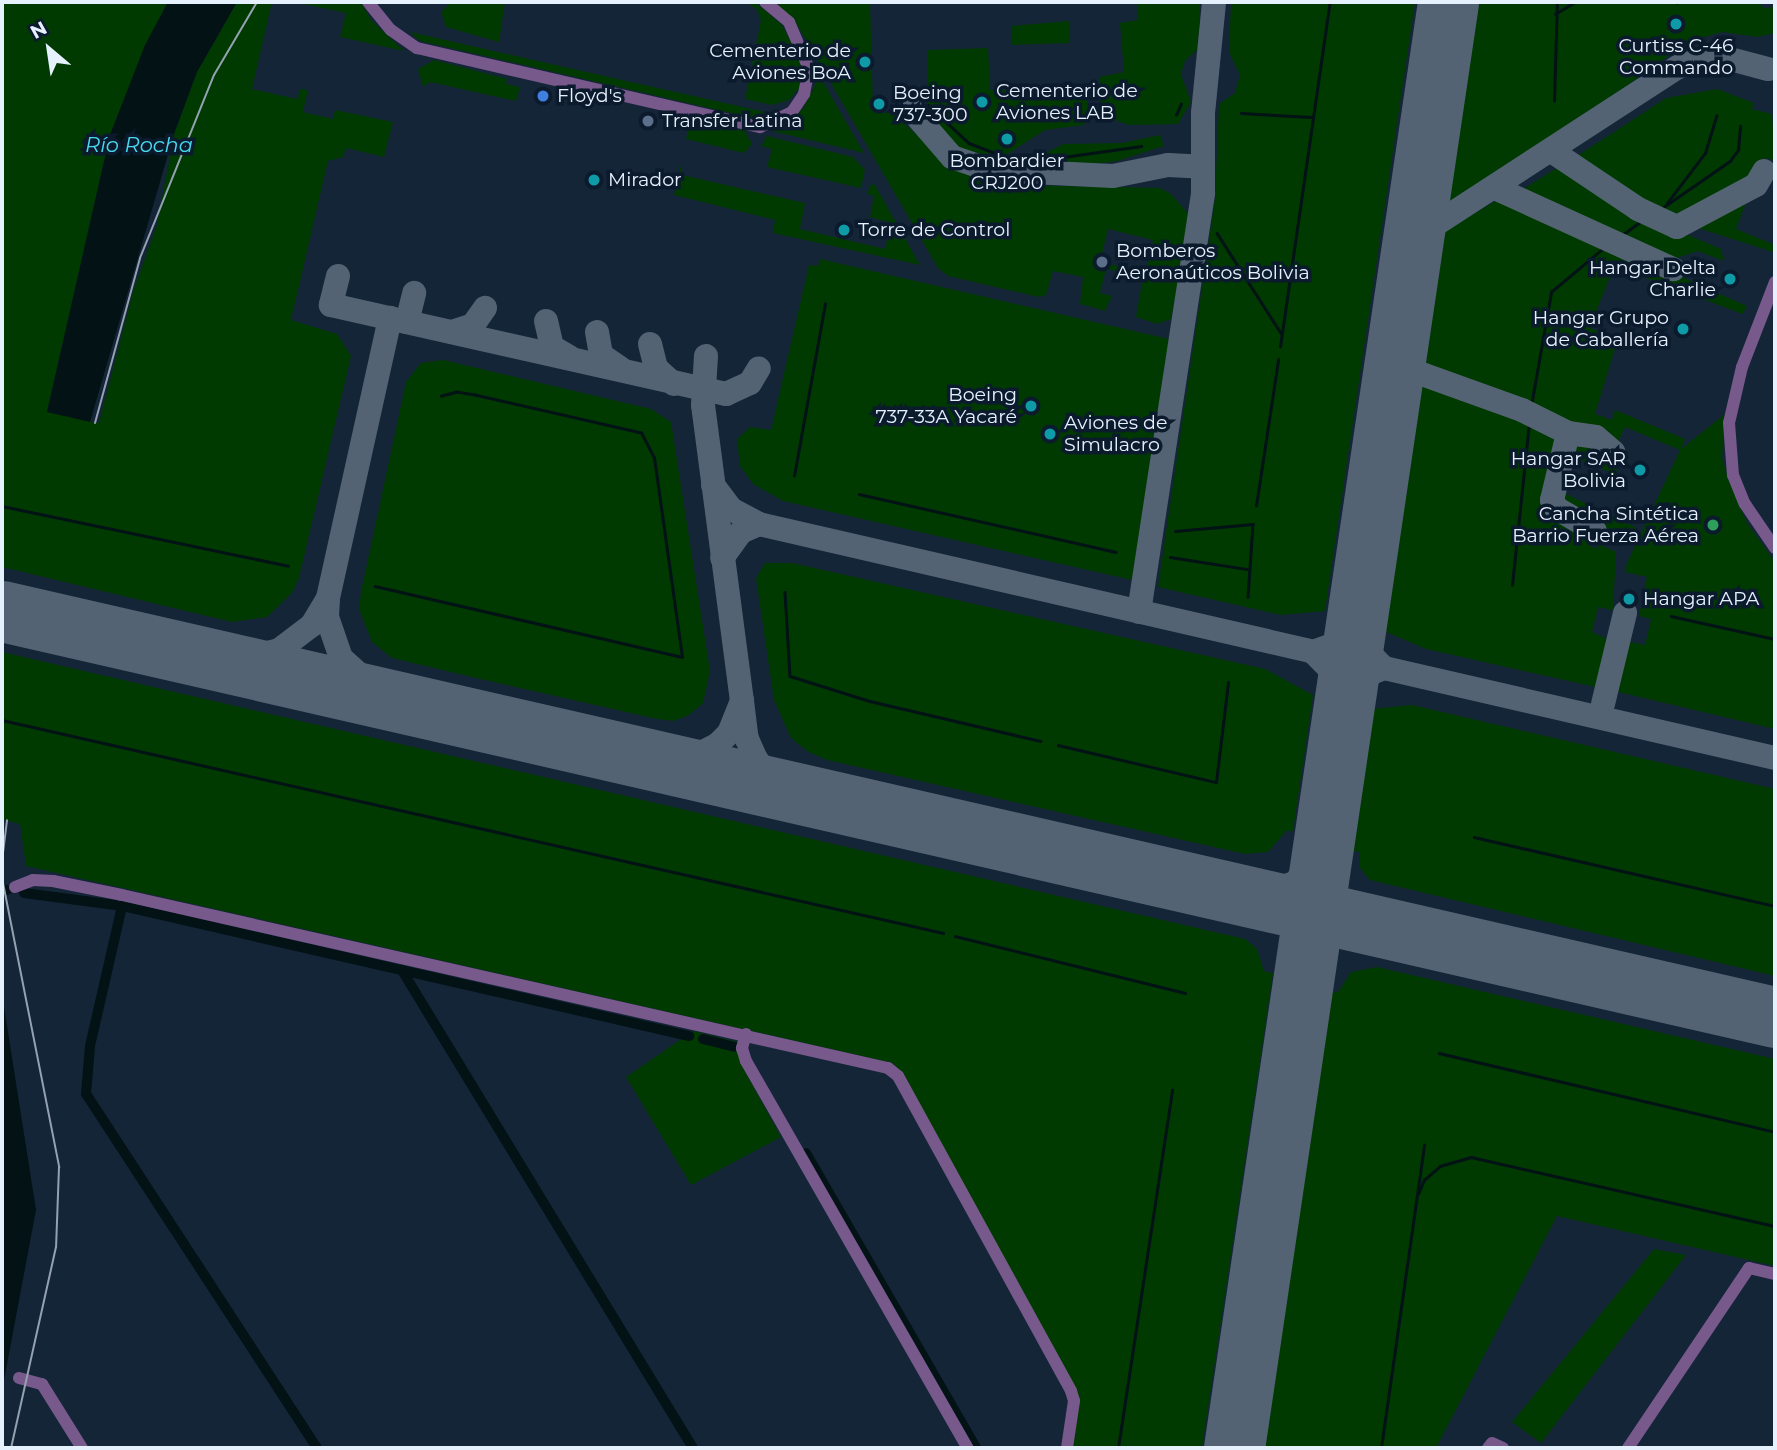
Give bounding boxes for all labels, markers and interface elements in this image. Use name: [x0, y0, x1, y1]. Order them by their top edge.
north arrow: [14, 14, 84, 84]
text: N: [26, 16, 51, 44]
marker: Curtiss C-46 Commando: [1668, 16, 1684, 32]
place label: Curtiss C-46 Commando: [1618, 35, 1734, 79]
place label: Cementerio de Aviones BoA: [709, 40, 851, 84]
marker: Cementerio de Aviones BoA: [857, 54, 873, 70]
place label: Cementerio de Aviones LAB: [996, 80, 1138, 124]
place label: Boeing 737-300: [893, 82, 967, 126]
place label: Floyd's: [557, 85, 622, 107]
marker: Floyd's: [535, 88, 551, 104]
marker: Cementerio de Aviones LAB: [974, 94, 990, 110]
marker: Boeing 737-300: [871, 96, 887, 112]
place label: Transfer Latina: [662, 110, 802, 132]
marker: Transfer Latina: [640, 113, 656, 129]
marker: Bombardier CRJ200: [999, 131, 1015, 147]
water label: Río Rocha: [85, 132, 193, 158]
place label: Bombardier CRJ200: [950, 150, 1064, 194]
place label: Mirador: [608, 169, 682, 191]
marker: Mirador: [586, 172, 602, 188]
place label: Torre de Control: [858, 219, 1010, 241]
marker: Torre de Control: [836, 222, 852, 238]
place label: Bomberos Aeronaúticos Bolivia: [1116, 240, 1310, 284]
marker: Bomberos Aeronaúticos Bolivia: [1094, 254, 1110, 270]
place label: Hangar Delta Charlie: [1589, 257, 1716, 301]
marker: Hangar Delta Charlie: [1722, 271, 1738, 287]
place label: Hangar Grupo de Caballería: [1533, 307, 1669, 351]
marker: Hangar Grupo de Caballería: [1675, 321, 1691, 337]
place label: Boeing 737-33A Yacaré: [876, 384, 1017, 428]
marker: Boeing 737-33A Yacaré: [1023, 398, 1039, 414]
place label: Aviones de Simulacro: [1064, 412, 1167, 456]
marker: Aviones de Simulacro: [1042, 426, 1058, 442]
place label: Hangar SAR Bolivia: [1511, 448, 1626, 492]
marker: Hangar SAR Bolivia: [1632, 462, 1648, 478]
place label: Cancha Sintética Barrio Fuerza Aérea: [1512, 503, 1699, 547]
marker: Cancha Sintética Barrio Fuerza Aérea: [1705, 517, 1721, 533]
place label: Hangar APA: [1643, 588, 1759, 610]
marker: Hangar APA: [1621, 591, 1637, 607]

